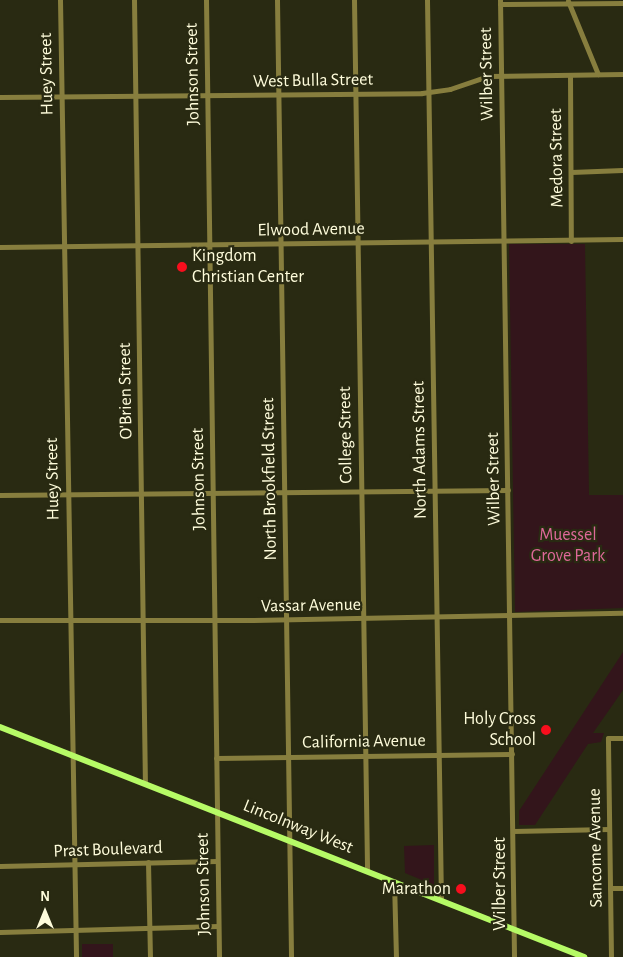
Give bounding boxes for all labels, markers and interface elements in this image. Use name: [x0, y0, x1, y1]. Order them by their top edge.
street label: Johnson Street: [181, 23, 205, 125]
street label: Wilber Street: [475, 27, 499, 121]
street label: Huey Street: [35, 33, 59, 115]
street label: West Bulla Street: [253, 69, 373, 93]
street label: Medora Street: [545, 108, 569, 208]
street label: Elwood Avenue: [257, 218, 365, 242]
place label: Kingdom Christian Center: [192, 246, 304, 288]
marker: Kingdom Christian Center: [176, 261, 188, 273]
street label: O'Brien Street: [114, 342, 138, 440]
street label: North Adams Street: [408, 381, 432, 519]
street label: College Street: [334, 386, 358, 484]
street label: North Brookfield Street: [258, 397, 282, 561]
street label: Johnson Street: [187, 428, 211, 530]
street label: Wilber Street: [482, 432, 506, 526]
street label: Huey Street: [41, 438, 65, 520]
park label: Muessel Grove Park: [531, 525, 605, 568]
street label: Vassar Avenue: [261, 594, 361, 618]
place label: Holy Cross School: [463, 709, 536, 752]
marker: Holy Cross School: [540, 724, 552, 736]
street label: California Avenue: [302, 730, 426, 754]
street label: Sancome Avenue: [584, 788, 608, 908]
street label: Lincolnway West: [240, 795, 356, 859]
street label: Johnson Street: [192, 833, 216, 935]
street label: Prast Boulevard: [53, 837, 163, 863]
street label: Wilber Street: [489, 837, 511, 931]
place label: Marathon: [382, 878, 451, 900]
marker: Marathon: [455, 883, 467, 895]
north arrow: [20, 887, 70, 937]
text: N: [40, 890, 50, 904]

